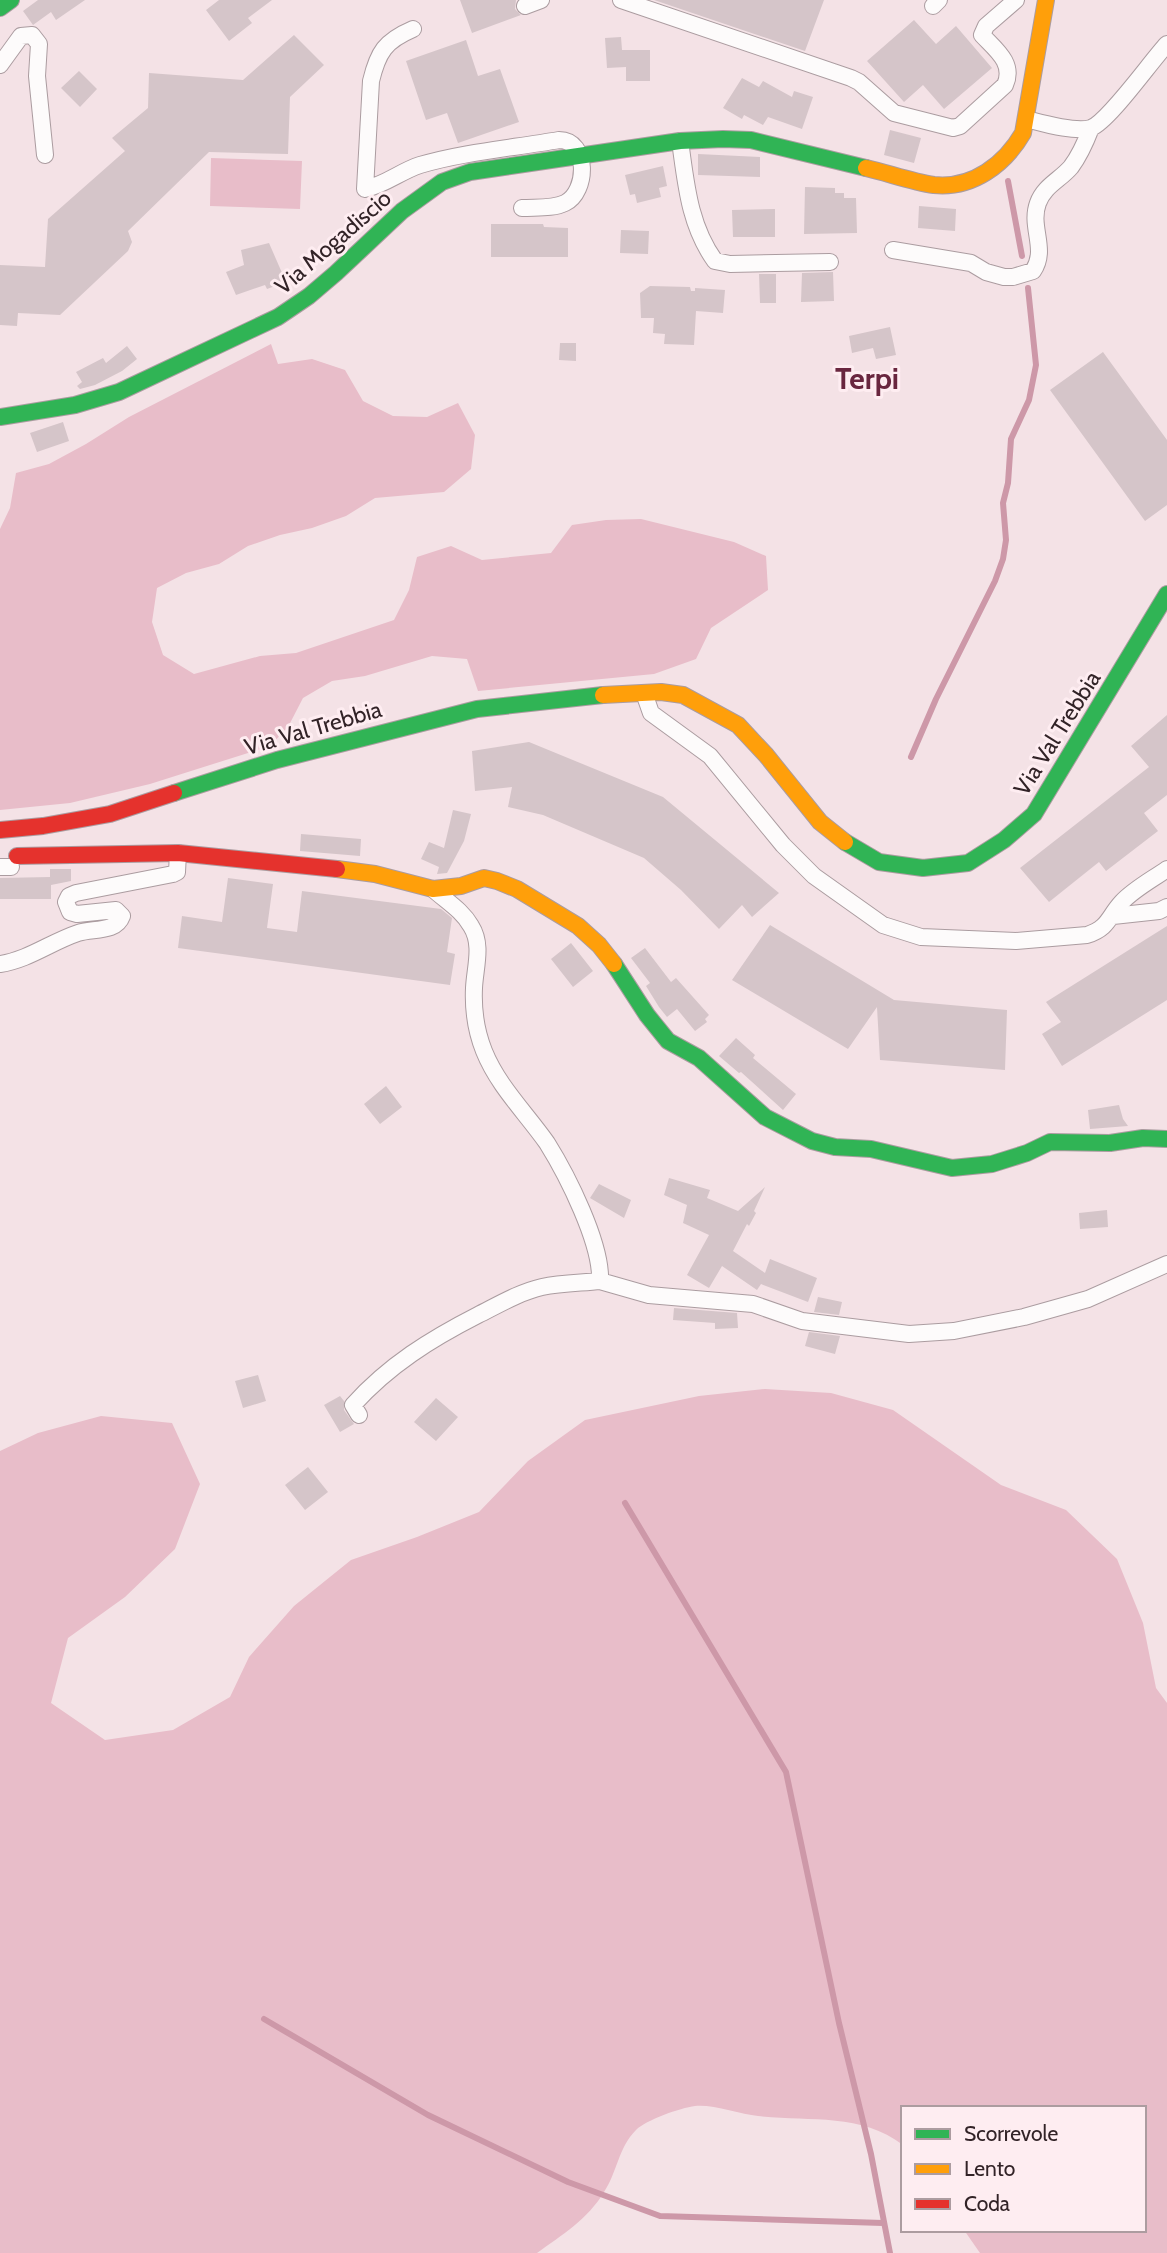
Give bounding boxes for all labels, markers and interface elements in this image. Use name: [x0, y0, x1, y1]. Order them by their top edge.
street label: Via Mogadiscio: [269, 184, 397, 300]
district label: Terpi: [835, 360, 899, 397]
street label: Via Val Trebbia: [1008, 666, 1106, 800]
street label: Via Val Trebbia: [241, 695, 385, 761]
legend: [901, 2106, 1146, 2232]
text: Scorrevole: [964, 2121, 1058, 2146]
text: Lento: [964, 2156, 1015, 2181]
text: Coda: [964, 2191, 1010, 2216]

